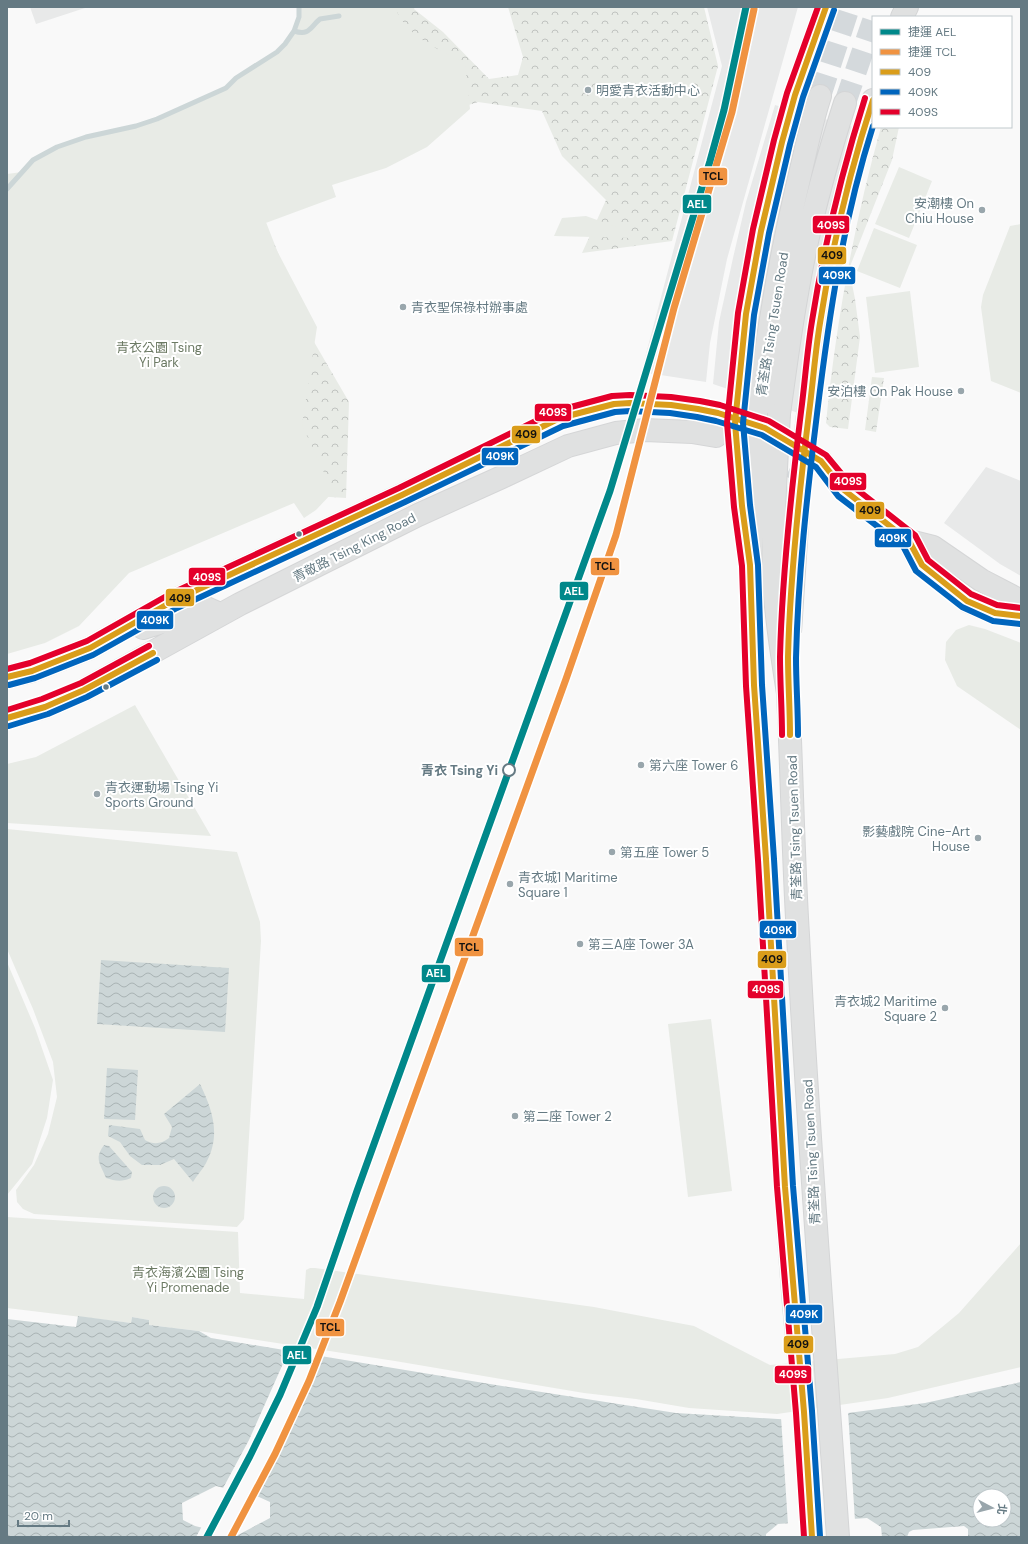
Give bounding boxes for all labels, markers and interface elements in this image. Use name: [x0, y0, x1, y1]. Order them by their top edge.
legend: [872, 16, 1012, 128]
text: 捷運 AEL: [908, 24, 956, 40]
text: 捷運 TCL: [908, 44, 956, 60]
text: 409: [908, 64, 931, 80]
place label: 明愛青衣活動中心: [596, 82, 700, 99]
text: 409K: [908, 84, 938, 100]
marker: 明愛青衣活動中心: [583, 85, 593, 95]
text: 409S: [908, 104, 938, 120]
line badge: TCL: [698, 167, 728, 186]
text: TCL: [703, 169, 723, 183]
line badge: AEL: [682, 194, 712, 214]
place label: 安潮樓 On Chiu House: [905, 195, 974, 227]
text: AEL: [687, 197, 707, 211]
marker: 安潮樓 On Chiu House: [977, 205, 987, 215]
line badge: 409S: [812, 215, 850, 234]
text: 409S: [817, 218, 846, 232]
line badge: 409: [817, 246, 847, 265]
text: 409: [821, 248, 843, 262]
street label: 青荃路 Tsing Tsuen Road: [753, 251, 792, 397]
line badge: 409K: [818, 266, 856, 285]
text: 409K: [822, 268, 852, 282]
place label: 青衣聖保祿村辦事處: [411, 299, 528, 316]
marker: 青衣聖保祿村辦事處: [398, 302, 408, 312]
park label: 青衣公園 Tsing Yi Park: [116, 339, 202, 371]
place label: 安泊樓 On Pak House: [827, 383, 953, 400]
marker: 安泊樓 On Pak House: [956, 386, 966, 396]
line badge: 409S: [534, 403, 572, 422]
text: 409S: [539, 405, 568, 419]
line badge: 409: [511, 425, 541, 444]
text: 409: [515, 427, 537, 441]
line badge: 409K: [481, 447, 519, 466]
text: 409K: [485, 449, 515, 463]
line badge: 409S: [829, 472, 867, 491]
text: 409S: [834, 474, 863, 488]
line badge: 409: [855, 501, 885, 520]
text: 409: [859, 503, 881, 517]
street label: 青敬路 Tsing King Road: [290, 509, 419, 586]
line badge: 409K: [874, 528, 912, 548]
unlabelled marker: [294, 529, 304, 539]
text: 409K: [878, 531, 908, 545]
line badge: TCL: [590, 557, 620, 576]
text: TCL: [595, 559, 615, 573]
line badge: 409S: [188, 567, 226, 586]
text: 409S: [193, 570, 222, 584]
line badge: AEL: [559, 581, 589, 601]
text: AEL: [564, 584, 584, 598]
line badge: 409: [165, 588, 195, 607]
text: 409: [169, 591, 191, 605]
line badge: 409K: [136, 610, 174, 630]
text: 409K: [140, 613, 170, 627]
unlabelled marker: [101, 682, 111, 692]
street label: 青荃路 Tsing Tsuen Road: [783, 755, 806, 901]
place label: 第六座 Tower 6: [649, 757, 739, 774]
marker: 第六座 Tower 6: [636, 760, 646, 770]
place label: 青衣 Tsing Yi: [421, 762, 498, 779]
marker: 青衣 Tsing Yi: [502, 763, 516, 777]
place label: 青衣運動場 Tsing Yi Sports Ground: [105, 779, 218, 811]
marker: 青衣運動場 Tsing Yi Sports Ground: [92, 789, 102, 799]
place label: 影藝戲院 Cine-Art House: [862, 823, 970, 855]
marker: 影藝戲院 Cine-Art House: [973, 833, 983, 843]
place label: 第五座 Tower 5: [620, 844, 709, 861]
marker: 第五座 Tower 5: [607, 847, 617, 857]
place label: 青衣城1 Maritime Square 1: [518, 869, 618, 901]
marker: 青衣城1 Maritime Square 1: [505, 879, 515, 889]
line badge: 409K: [759, 920, 797, 939]
text: 409K: [763, 923, 793, 937]
place label: 第三A座 Tower 3A: [588, 936, 694, 953]
line badge: TCL: [454, 937, 484, 957]
marker: 第三A座 Tower 3A: [575, 939, 585, 949]
text: TCL: [459, 940, 479, 954]
line badge: 409: [757, 950, 787, 969]
text: 409: [761, 952, 783, 966]
line badge: AEL: [421, 964, 451, 983]
text: AEL: [426, 966, 446, 980]
line badge: 409S: [747, 980, 784, 999]
text: 409S: [752, 982, 781, 996]
place label: 青衣城2 Maritime Square 2: [834, 993, 937, 1025]
marker: 青衣城2 Maritime Square 2: [940, 1003, 950, 1013]
street label: 青荃路 Tsing Tsuen Road: [799, 1079, 824, 1225]
place label: 第二座 Tower 2: [523, 1108, 612, 1125]
marker: 第二座 Tower 2: [510, 1111, 520, 1121]
park label: 青衣海濱公園 Tsing Yi Promenade: [132, 1264, 244, 1296]
line badge: 409K: [785, 1304, 823, 1324]
text: 409K: [789, 1307, 819, 1321]
line badge: TCL: [315, 1318, 345, 1337]
text: TCL: [320, 1320, 340, 1334]
line badge: 409: [783, 1335, 814, 1354]
text: 409: [787, 1337, 809, 1351]
line badge: AEL: [282, 1345, 312, 1365]
text: AEL: [287, 1348, 307, 1362]
line badge: 409S: [774, 1365, 812, 1384]
text: 409S: [779, 1367, 808, 1381]
north arrow: [972, 1488, 1012, 1528]
scale bar: [18, 1502, 69, 1528]
text: 北: [994, 1503, 1010, 1516]
text: 20 m: [24, 1508, 53, 1524]

